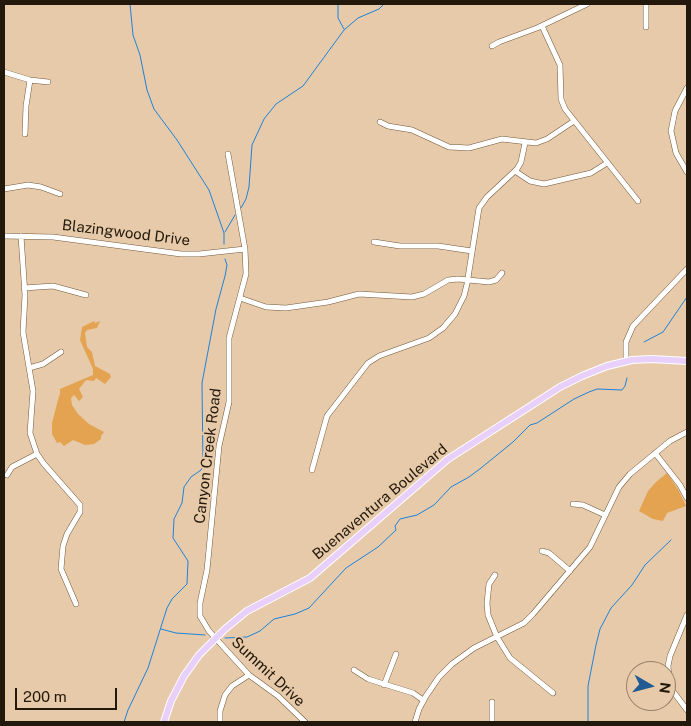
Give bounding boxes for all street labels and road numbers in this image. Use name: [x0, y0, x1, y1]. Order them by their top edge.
street label: Blazingwood Drive: [61, 216, 191, 250]
street label: Canyon Creek Road: [191, 387, 225, 525]
street label: Buenaventura Boulevard: [309, 440, 451, 564]
street label: Summit Drive: [228, 633, 308, 711]

